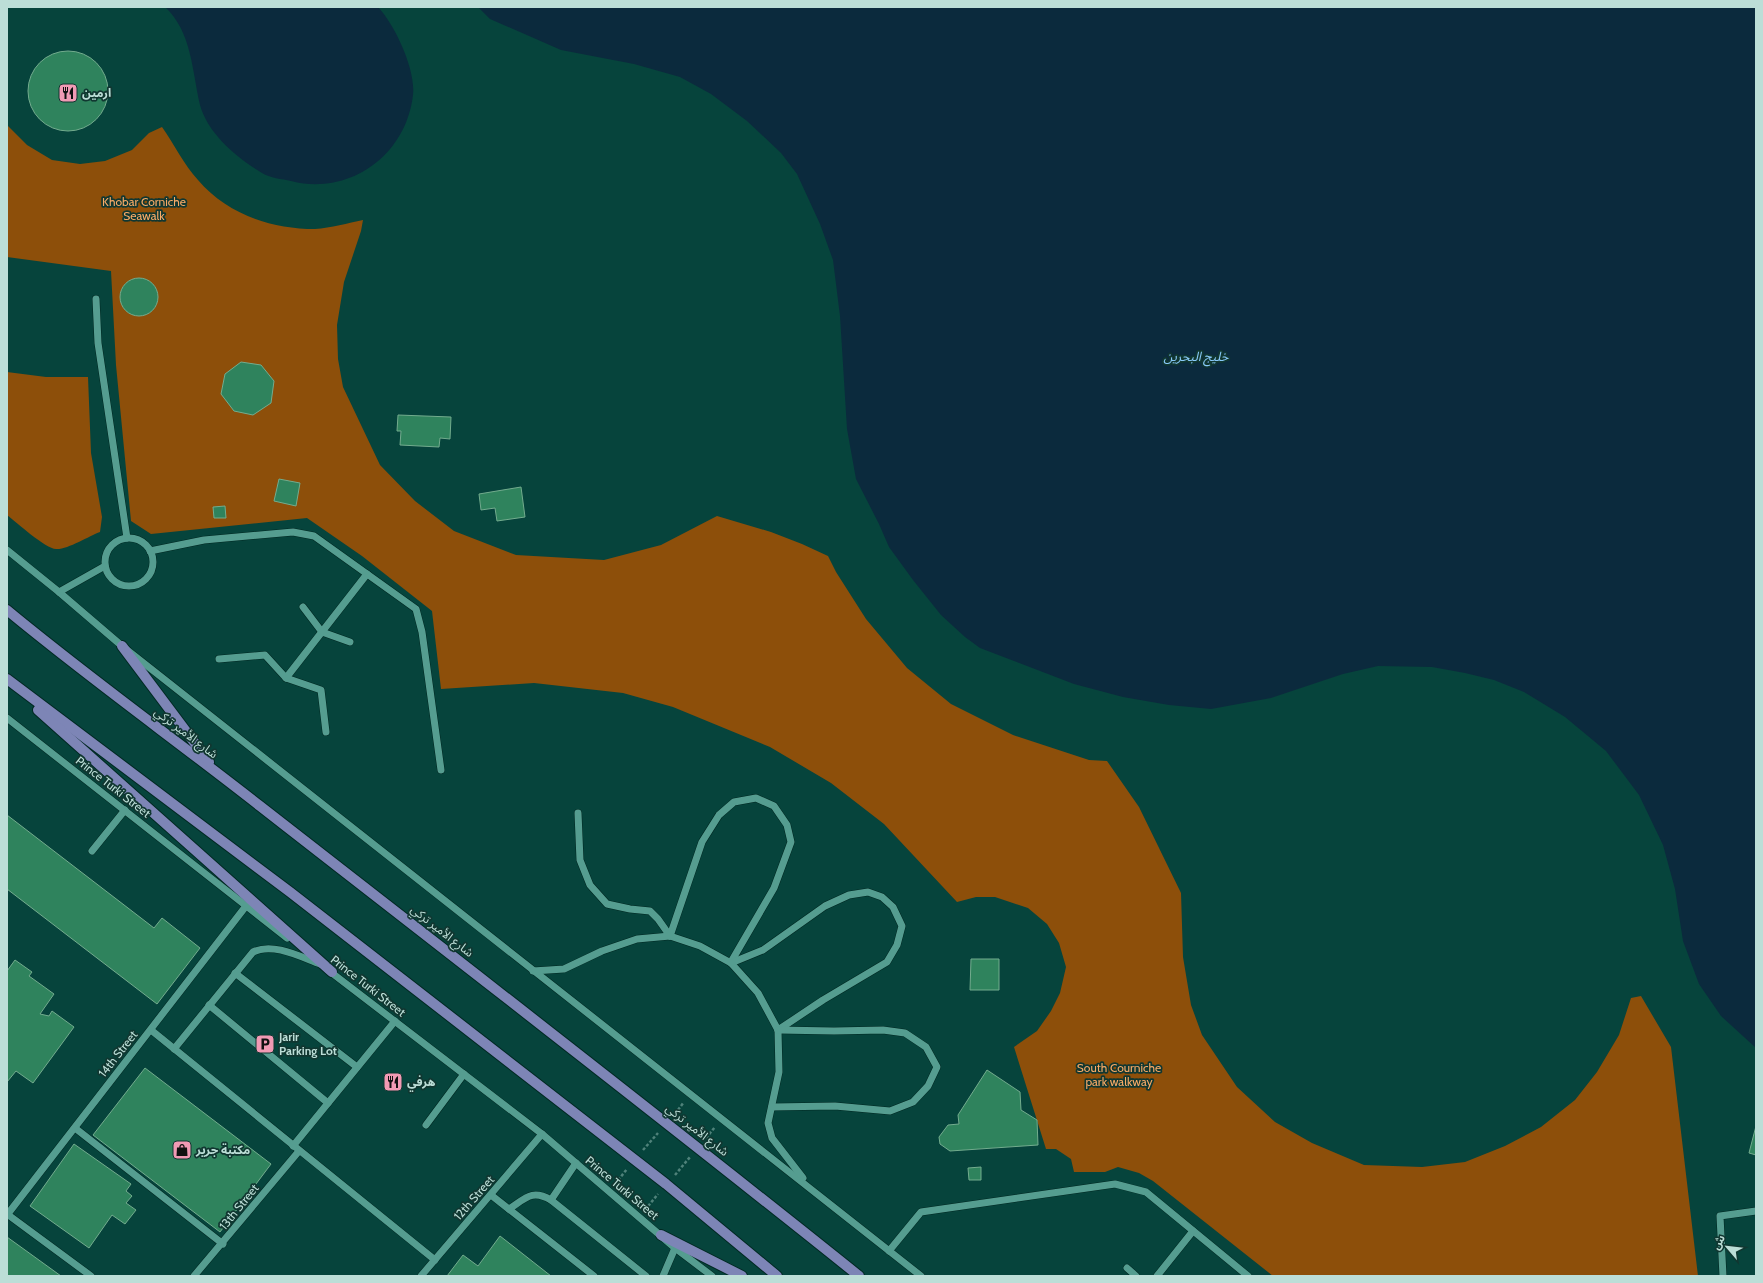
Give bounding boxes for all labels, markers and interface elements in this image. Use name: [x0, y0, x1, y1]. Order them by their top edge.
restaurant icon: ارمين: [57, 82, 79, 104]
place label: ارمين: [82, 85, 111, 100]
park label: Khobar Corniche Seawalk: [102, 194, 186, 223]
water label: خليج البحرين: [1164, 348, 1229, 367]
street label: شارع الأمير تركي: [150, 704, 221, 764]
street label: Prince Turki Street: [73, 753, 154, 821]
street label: شارع الأمير تركي: [406, 901, 477, 962]
street label: Prince Turki Street: [328, 952, 409, 1020]
street label: 14th Street: [95, 1027, 140, 1080]
place label: Jarir Parking Lot: [278, 1029, 337, 1058]
parking icon: Jarir Parking Lot: [254, 1033, 276, 1055]
park label: South Courniche park walkway: [1077, 1060, 1161, 1089]
restaurant icon: هرفي: [382, 1071, 404, 1093]
place label: هرفي: [407, 1074, 436, 1092]
street label: شارع الأمير تركي: [661, 1100, 732, 1161]
shop icon: مكتبة جرير: [171, 1139, 193, 1161]
place label: مكتبة جرير: [195, 1142, 250, 1157]
street label: Prince Turki Street: [583, 1153, 662, 1223]
street label: 12th Street: [450, 1172, 497, 1223]
street label: 13th Street: [216, 1181, 262, 1233]
north arrow: [1707, 1227, 1747, 1267]
text: ش: [1708, 1232, 1728, 1252]

